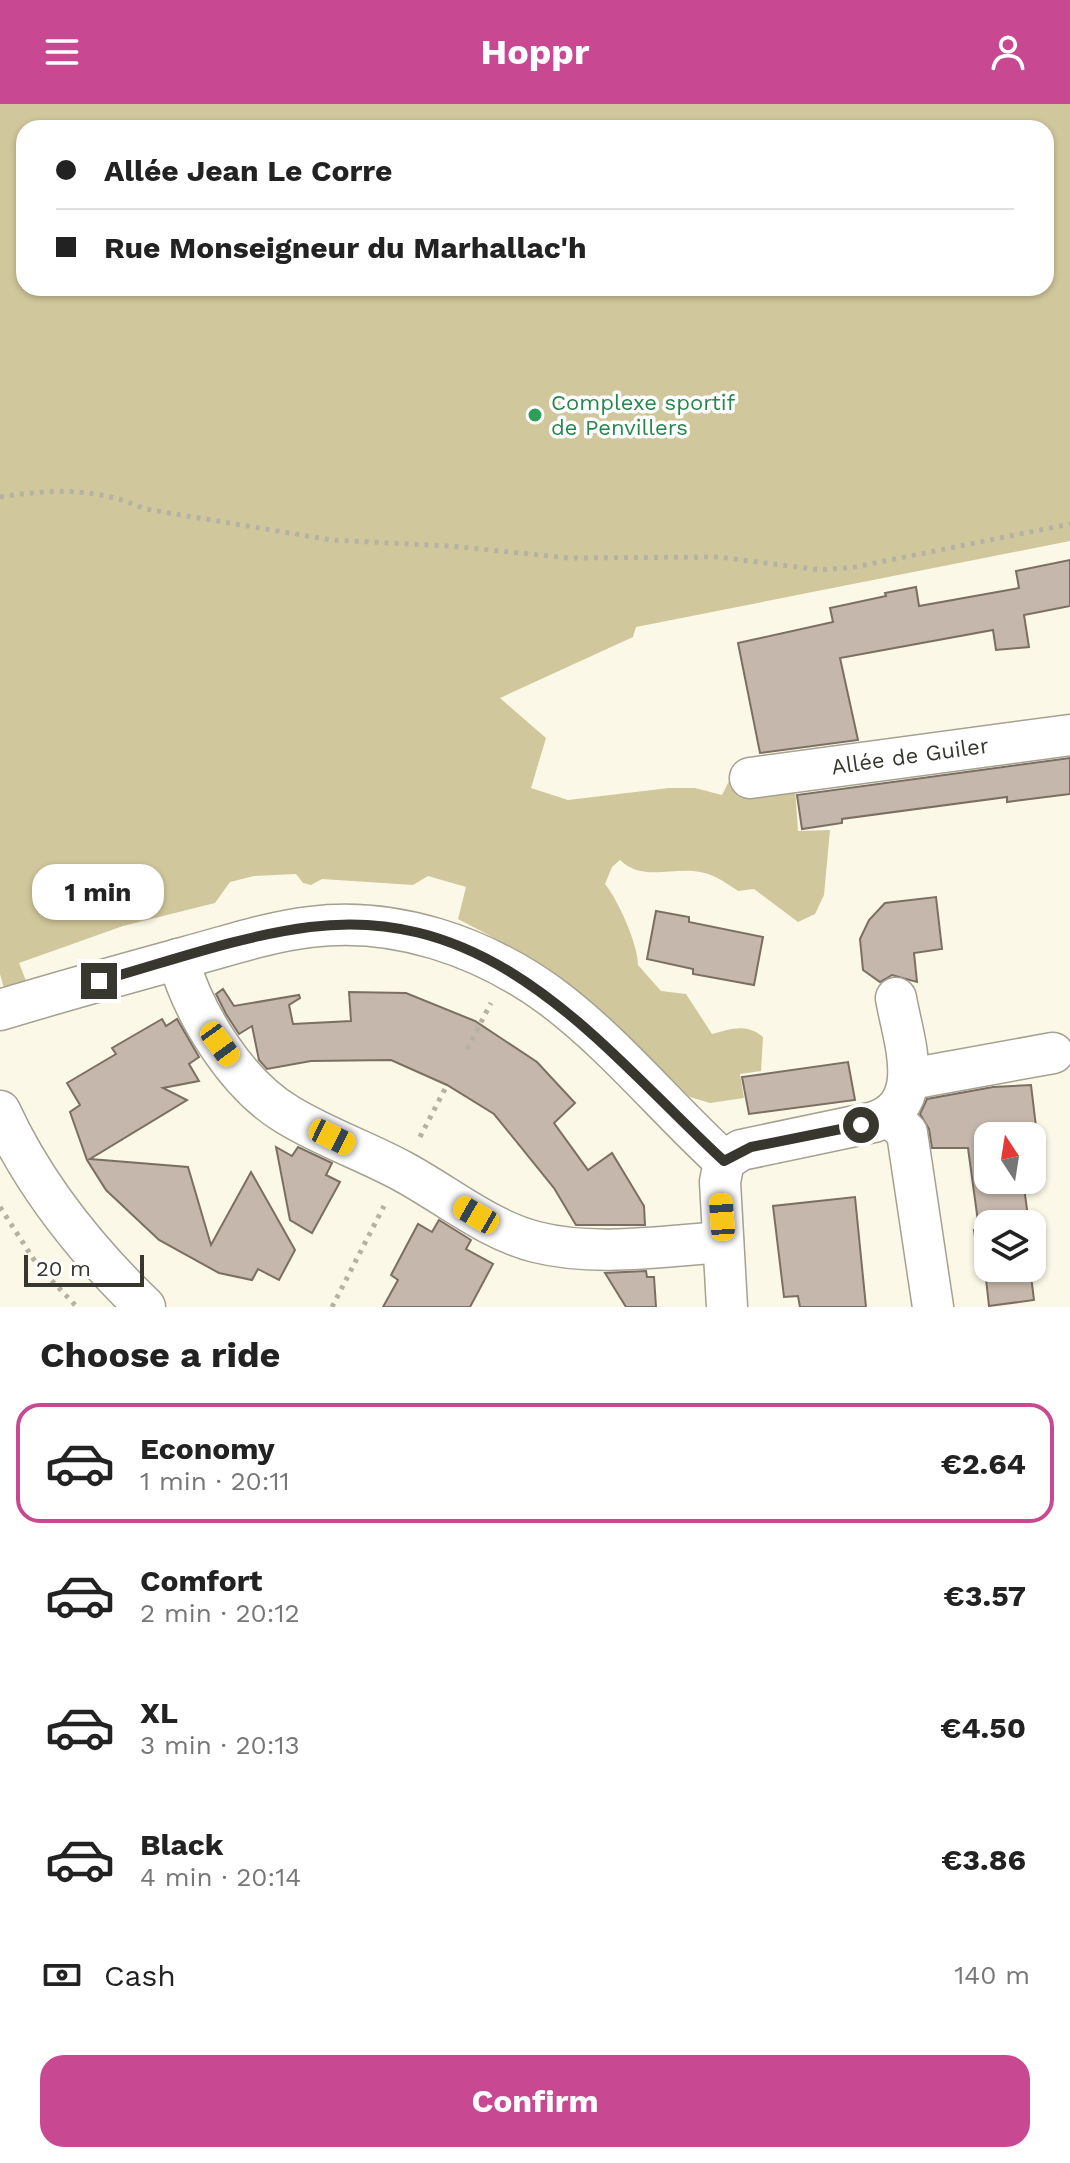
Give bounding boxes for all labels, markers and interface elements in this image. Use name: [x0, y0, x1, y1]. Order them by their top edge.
icon: menu: [40, 30, 84, 74]
icon: person: [986, 30, 1030, 74]
text: Hoppr: [481, 31, 589, 73]
text: Allée Jean Le Corre: [104, 153, 392, 188]
text: Rue Monseigneur du Marhallac'h: [104, 230, 587, 265]
place label: Complexe sportif de Penvillers: [551, 390, 736, 440]
marker: Complexe sportif de Penvillers: [526, 406, 544, 424]
street label: Allée de Guiler: [830, 733, 990, 779]
callout: 1 min: [33, 865, 165, 921]
text: 1 min: [65, 877, 131, 907]
route end: [81, 963, 117, 999]
car: [196, 1018, 244, 1070]
route start: [843, 1107, 879, 1143]
car: [305, 1116, 359, 1158]
north arrow: [974, 1122, 1046, 1194]
map controls: [974, 1122, 1046, 1282]
car: [708, 1192, 736, 1242]
car: [449, 1193, 503, 1237]
button: layers: [974, 1210, 1046, 1282]
scale bar: [24, 1251, 144, 1287]
text: 20 m: [36, 1256, 91, 1281]
text: Choose a ride: [40, 1334, 280, 1376]
icon: car: [44, 1427, 116, 1499]
text: Economy: [140, 1431, 275, 1466]
text: €2.64: [941, 1446, 1026, 1481]
text: 1 min · 20:11: [140, 1466, 290, 1496]
icon: car: [44, 1559, 116, 1631]
text: Comfort: [140, 1563, 262, 1598]
text: €3.57: [944, 1578, 1026, 1613]
text: 2 min · 20:12: [140, 1598, 300, 1628]
icon: car: [44, 1691, 116, 1763]
text: XL: [140, 1695, 178, 1730]
text: €4.50: [940, 1710, 1026, 1745]
text: 3 min · 20:13: [140, 1730, 300, 1760]
icon: car: [44, 1823, 116, 1895]
text: Black: [140, 1827, 224, 1862]
text: €3.86: [941, 1842, 1026, 1877]
text: 4 min · 20:14: [140, 1862, 301, 1892]
icon: cash: [40, 1953, 84, 1997]
text: Cash: [104, 1958, 176, 1993]
text: 140 m: [954, 1960, 1030, 1990]
button: Confirm: [40, 2055, 1030, 2147]

